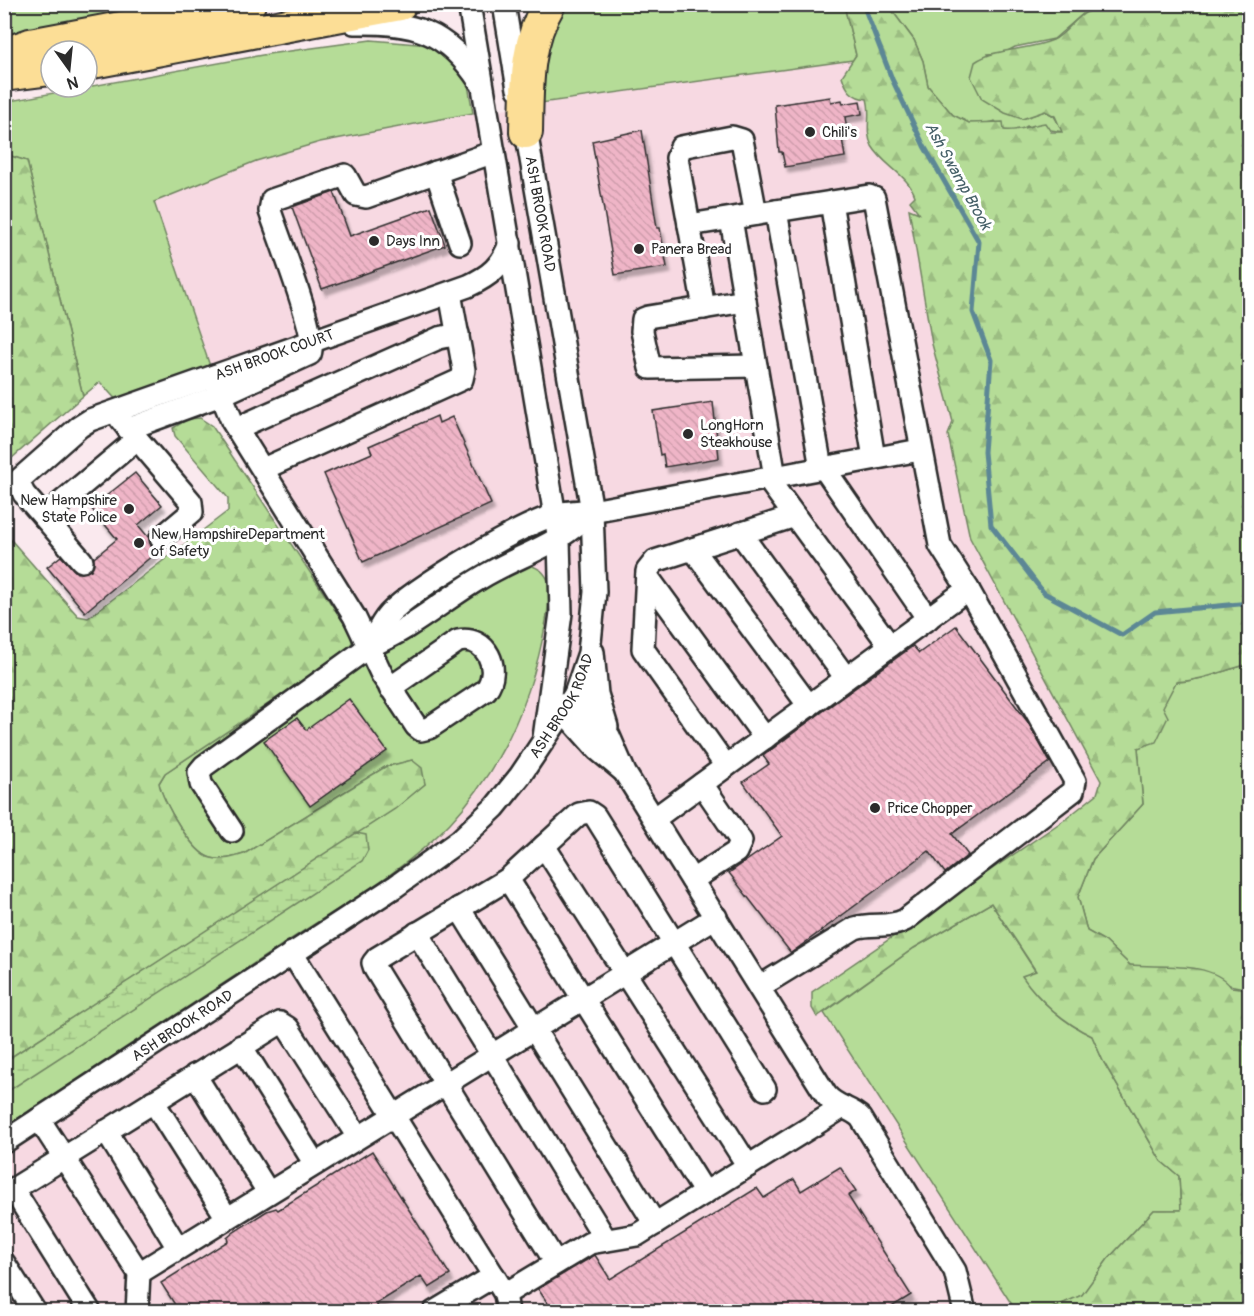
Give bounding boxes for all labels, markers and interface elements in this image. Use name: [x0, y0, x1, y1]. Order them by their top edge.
north arrow: [39, 39, 99, 99]
text: N: [65, 71, 80, 94]
water label: Ash Swamp Brook: [920, 119, 996, 234]
place label: Chili's: [822, 123, 857, 142]
marker: Chili's: [803, 125, 817, 139]
street label: ASH BROOK ROAD: [520, 155, 560, 273]
place label: Days Inn: [386, 232, 440, 251]
marker: Days Inn: [367, 234, 381, 248]
place label: Panera Bread: [651, 240, 732, 259]
marker: Panera Bread: [632, 242, 646, 256]
street label: ASH BROOK COURT: [212, 325, 336, 385]
place label: LongHorn Steakhouse: [700, 416, 773, 452]
marker: LongHorn Steakhouse: [681, 427, 695, 441]
place label: New Hampshire State Police: [20, 491, 118, 527]
marker: New Hampshire State Police: [122, 502, 136, 516]
place label: New HampshireDepartment of Safety: [151, 525, 326, 561]
marker: New HampshireDepartment of Safety: [132, 536, 146, 550]
street label: ASH BROOK ROAD: [525, 651, 598, 762]
place label: Price Chopper: [887, 799, 973, 818]
marker: Price Chopper: [868, 801, 882, 815]
street label: ASH BROOK ROAD: [128, 986, 237, 1066]

